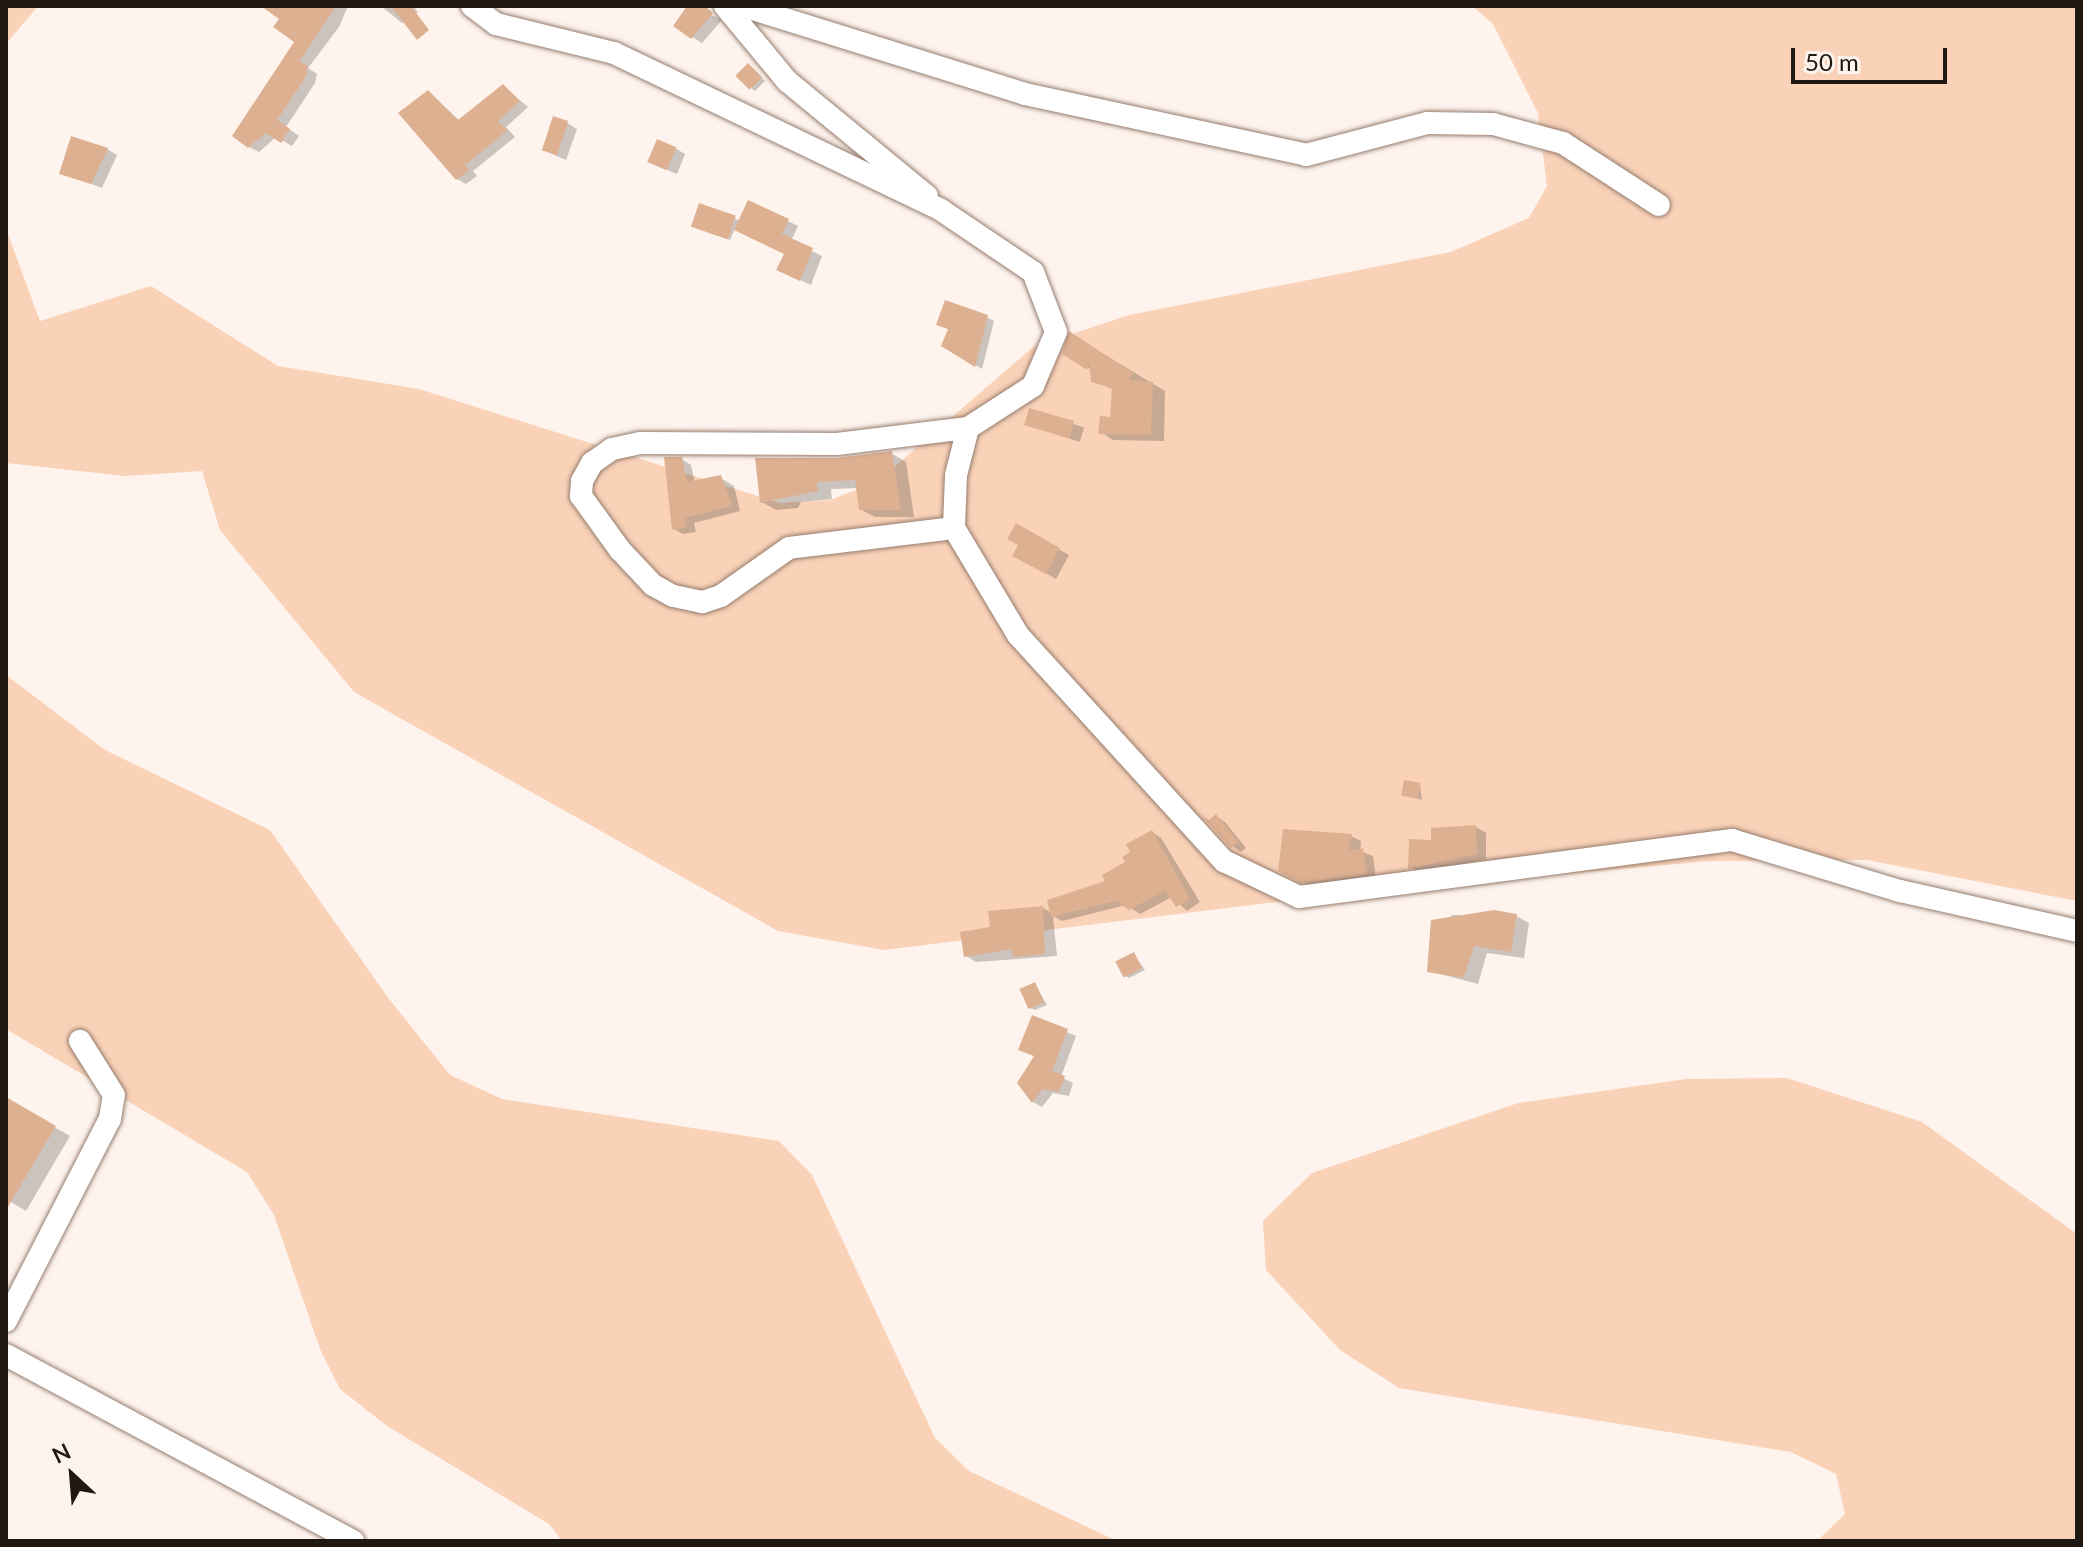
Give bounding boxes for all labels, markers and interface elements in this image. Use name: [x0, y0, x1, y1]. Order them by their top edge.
scale bar: [1795, 32, 1951, 82]
text: 50 m: [1805, 47, 1859, 76]
north arrow: [32, 1435, 112, 1515]
text: N: [48, 1437, 75, 1469]

